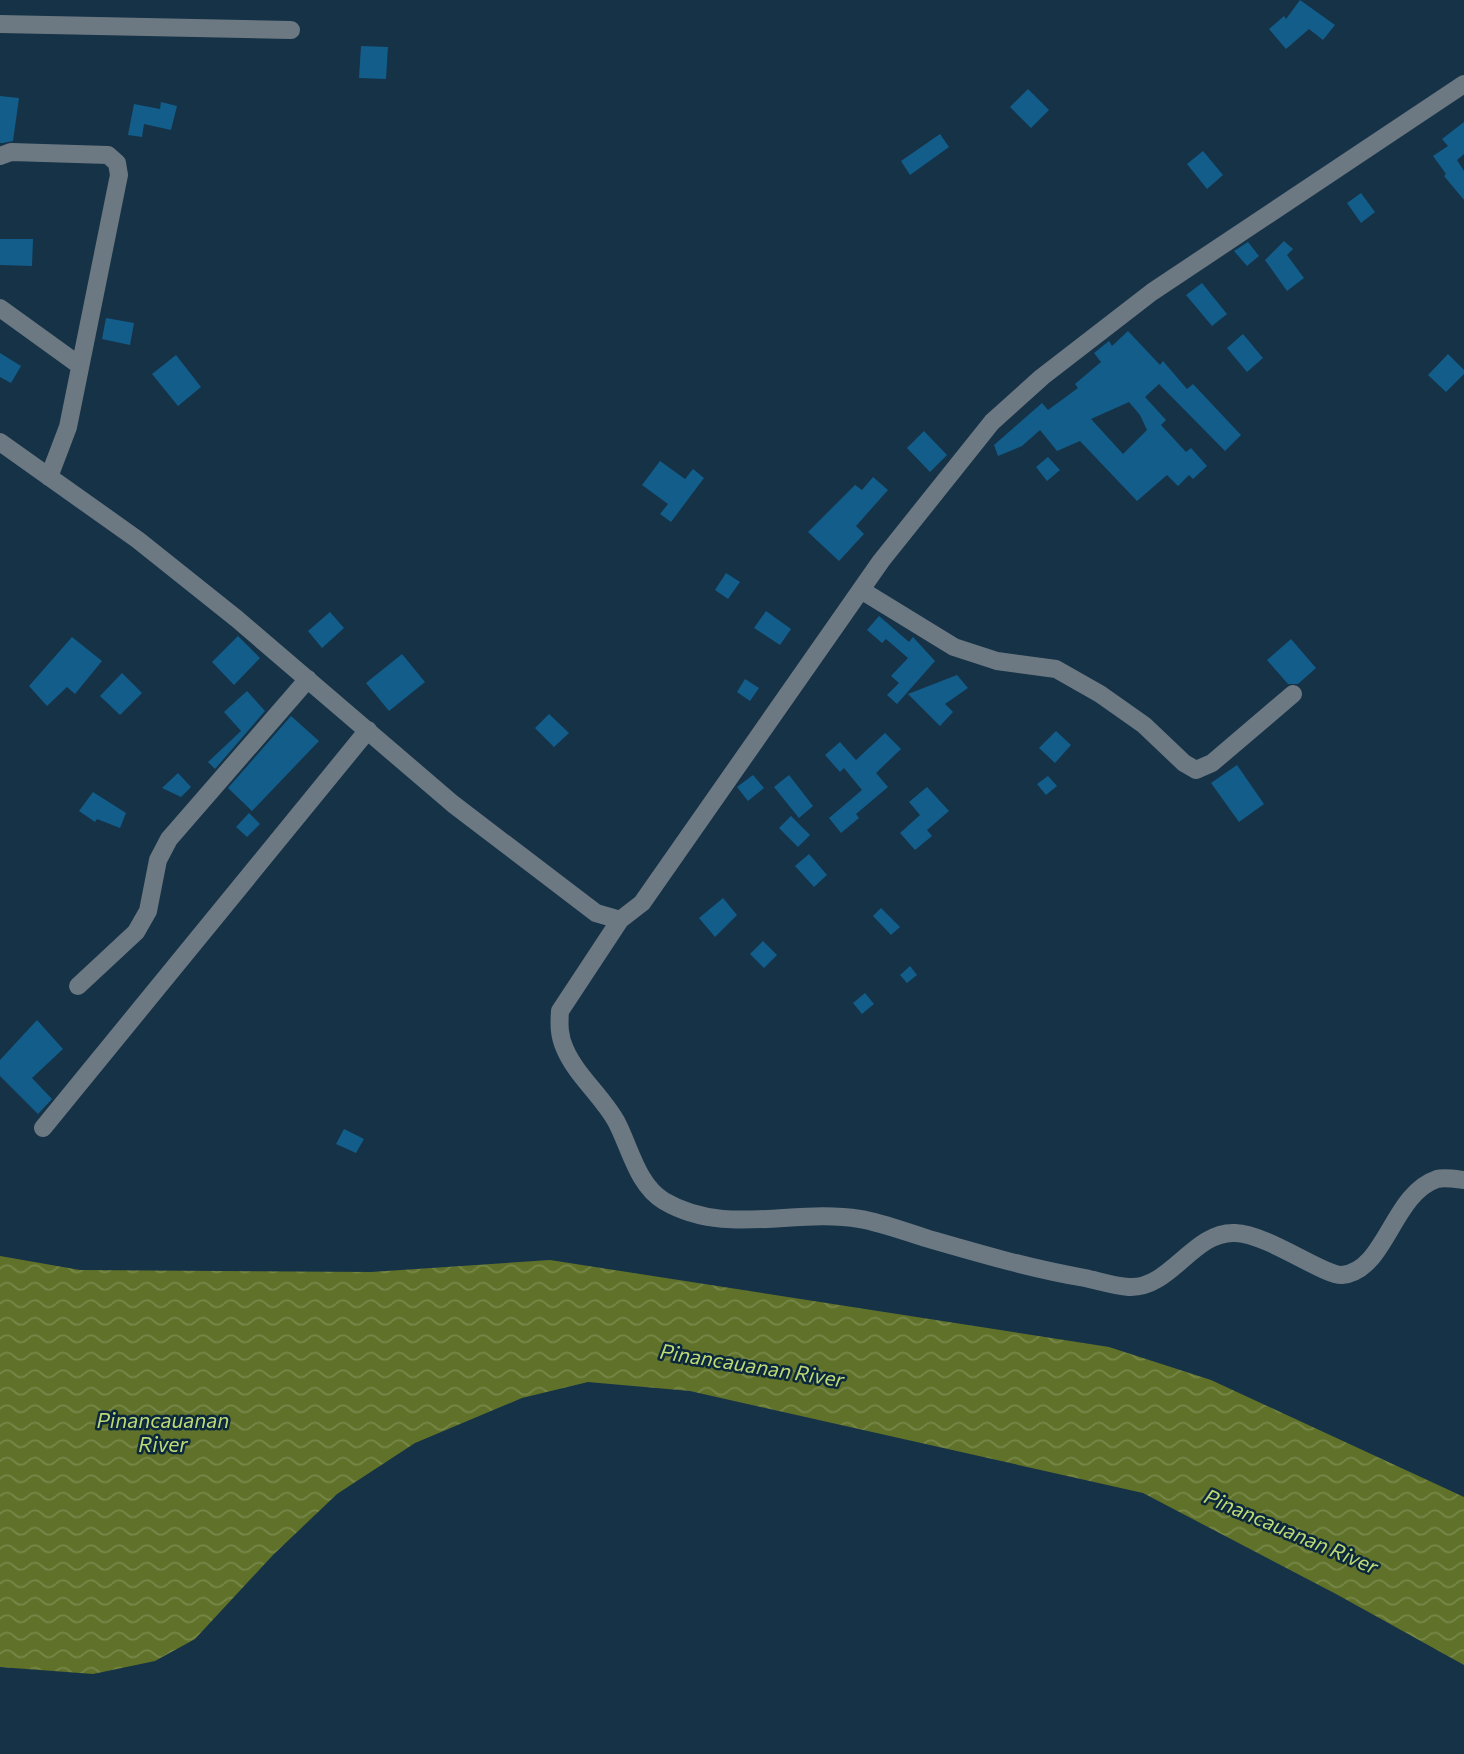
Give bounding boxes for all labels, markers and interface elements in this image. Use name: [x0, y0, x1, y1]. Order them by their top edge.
water label: Pinancauanan River: [658, 1338, 847, 1392]
water label: Pinancauanan River: [97, 1407, 229, 1456]
water label: Pinancauanan River: [1201, 1483, 1383, 1579]

